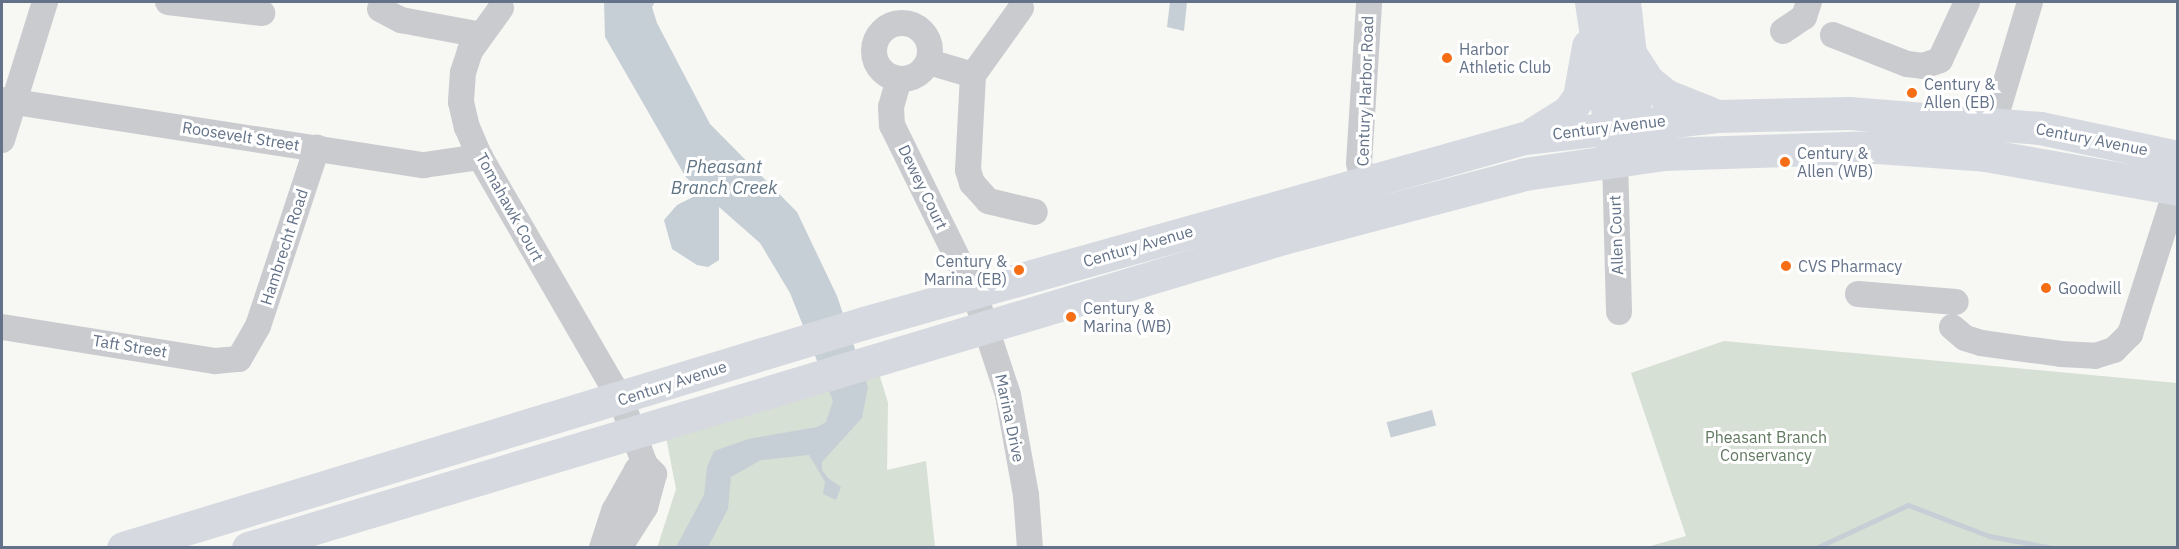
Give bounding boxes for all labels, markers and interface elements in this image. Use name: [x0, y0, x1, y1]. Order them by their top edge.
street label: Century Harbor Road: [1353, 15, 1377, 167]
place label: Harbor Athletic Club: [1459, 39, 1551, 77]
marker: Harbor Athletic Club: [1440, 51, 1454, 65]
place label: Century & Allen (EB): [1924, 74, 1995, 112]
marker: Century & Allen (EB): [1905, 86, 1919, 100]
street label: Century Avenue: [1551, 111, 1667, 143]
street label: Roosevelt Street: [181, 117, 301, 155]
street label: Century Avenue: [2034, 119, 2150, 159]
street label: Dewey Court: [894, 142, 952, 232]
place label: Century & Allen (WB): [1797, 143, 1873, 181]
street label: Tomahawk Court: [472, 149, 548, 265]
marker: Century & Allen (WB): [1778, 155, 1792, 169]
water label: Pheasant Branch Creek: [671, 157, 777, 200]
street label: Hambrecht Road: [256, 186, 312, 308]
street label: Allen Court: [1605, 195, 1627, 275]
street label: Century Avenue: [1081, 221, 1195, 271]
place label: Century & Marina (EB): [924, 251, 1007, 289]
place label: CVS Pharmacy: [1798, 256, 1902, 276]
marker: CVS Pharmacy: [1779, 259, 1793, 273]
marker: Century & Marina (EB): [1012, 263, 1026, 277]
place label: Goodwill: [2058, 278, 2121, 298]
marker: Goodwill: [2039, 281, 2053, 295]
place label: Century & Marina (WB): [1083, 298, 1172, 336]
marker: Century & Marina (WB): [1064, 310, 1078, 324]
street label: Taft Street: [91, 331, 169, 361]
street label: Century Avenue: [615, 356, 729, 410]
street label: Marina Drive: [991, 372, 1029, 464]
park label: Pheasant Branch Conservancy: [1705, 427, 1827, 465]

